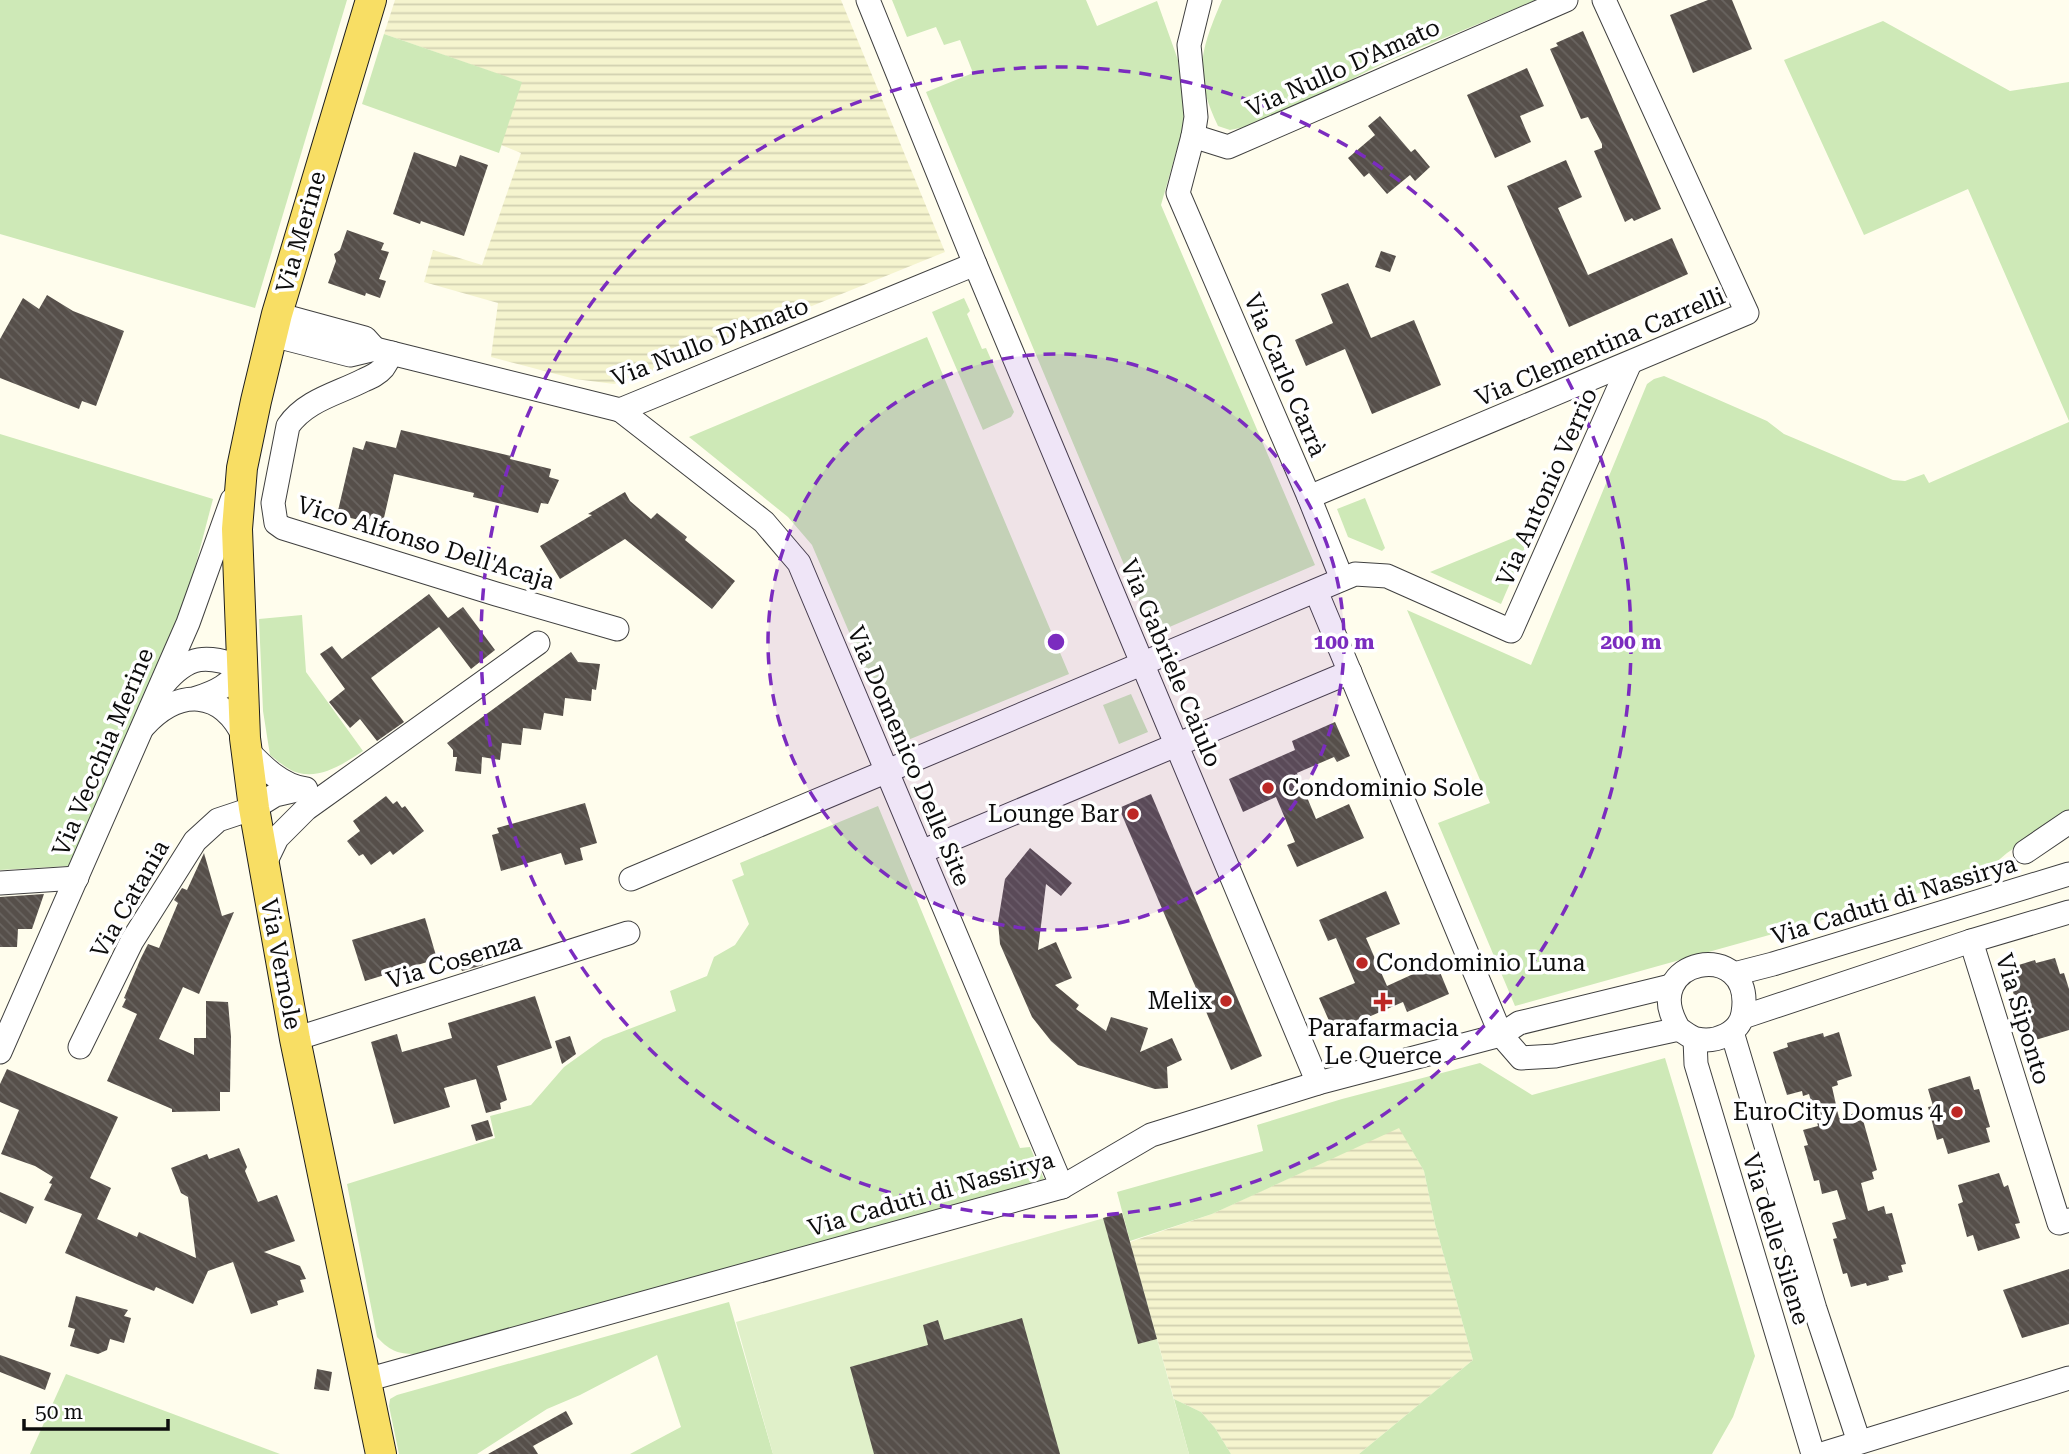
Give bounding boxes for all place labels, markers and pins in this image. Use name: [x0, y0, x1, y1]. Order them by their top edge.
centre of rings: [1044, 630, 1068, 654]
place label: Condominio Sole: [1282, 774, 1484, 802]
marker: Condominio Sole: [1260, 780, 1276, 796]
place label: Lounge Bar: [988, 800, 1119, 828]
marker: Lounge Bar: [1125, 806, 1141, 822]
place label: Condominio Luna: [1376, 949, 1585, 977]
marker: Condominio Luna: [1354, 955, 1370, 971]
place label: Melix: [1147, 987, 1212, 1015]
marker: Melix: [1218, 993, 1234, 1009]
marker: Parafarmacia Le Querce: [1375, 994, 1391, 1010]
place label: Parafarmacia Le Querce: [1307, 1014, 1459, 1070]
place label: EuroCity Domus 4: [1733, 1098, 1944, 1126]
marker: EuroCity Domus 4: [1949, 1104, 1965, 1120]

